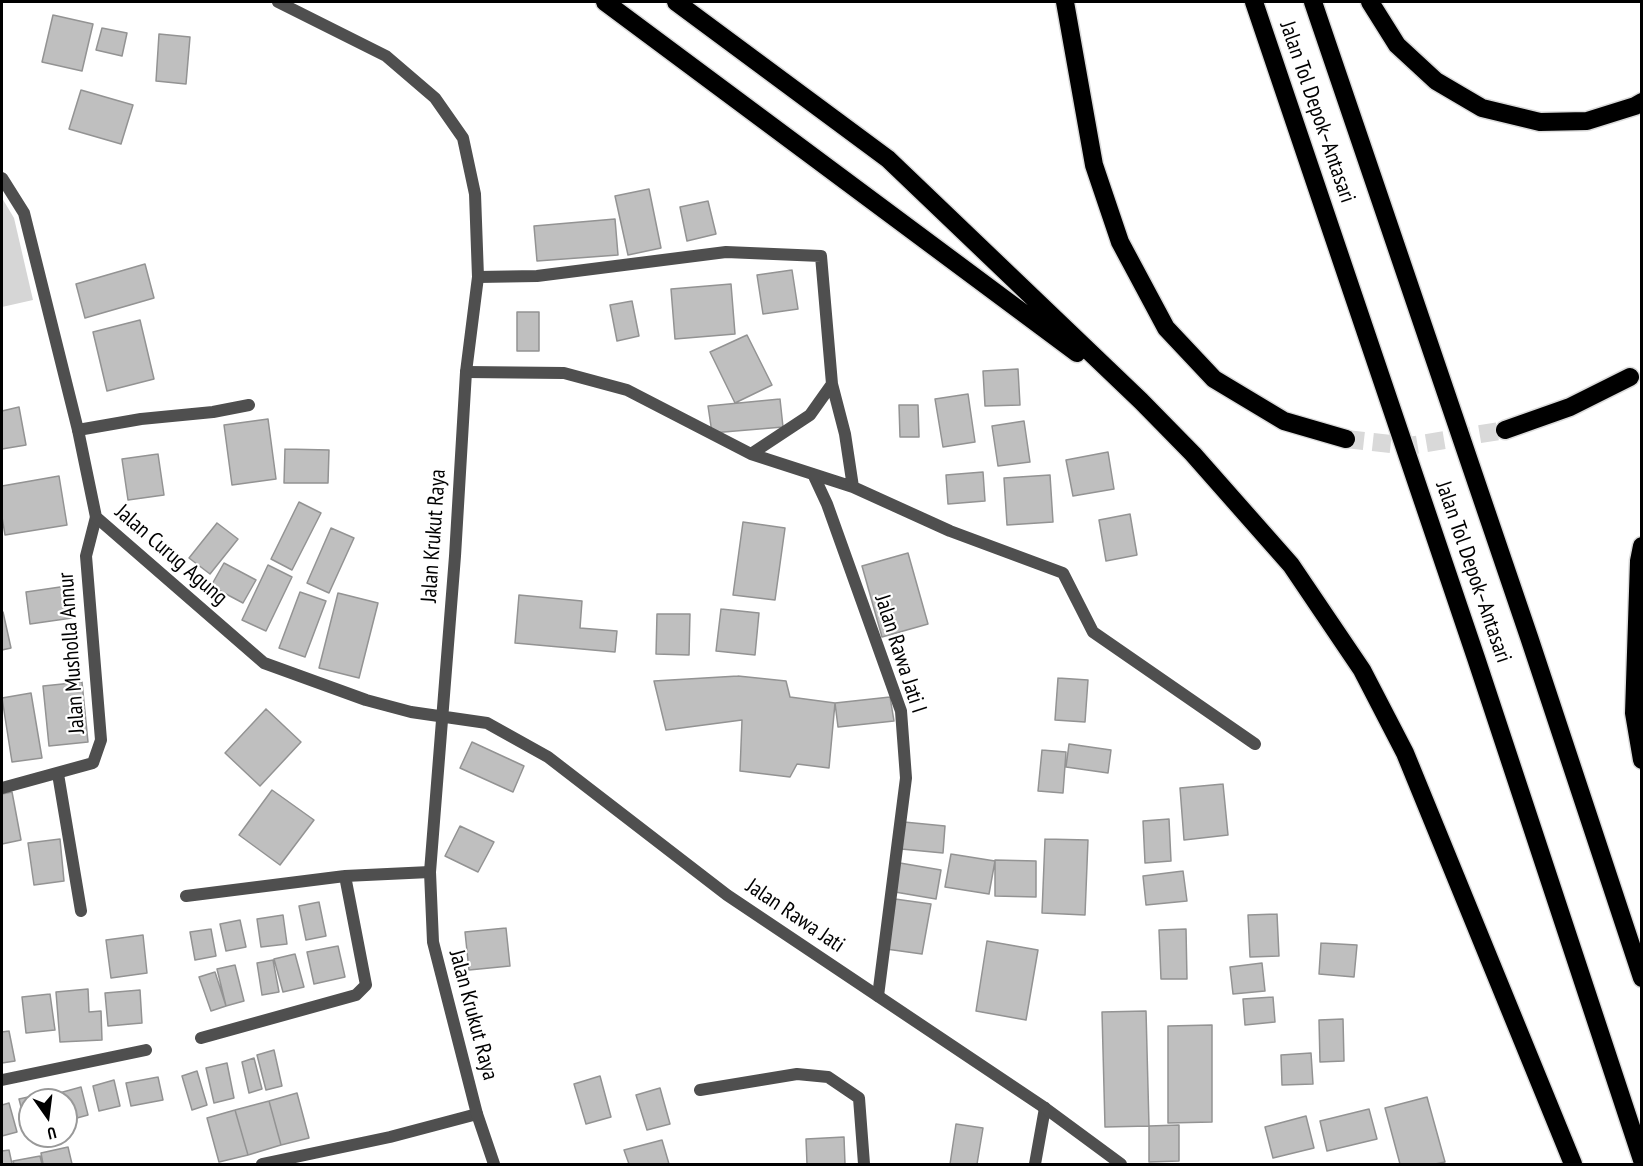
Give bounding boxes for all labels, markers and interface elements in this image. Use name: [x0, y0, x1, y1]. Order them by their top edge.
street label: Jalan Tol Depok–Antasari: [1274, 18, 1360, 206]
street label: Jalan Krukut Raya: [416, 468, 452, 604]
street label: Jalan Tol Depok–Antasari: [1430, 478, 1516, 666]
street label: Jalan Curug Agung: [110, 499, 232, 611]
street label: Jalan Musholla Annur: [53, 572, 91, 734]
street label: Jalan Rawa Jati I: [868, 591, 932, 717]
street label: Jalan Rawa Jati: [741, 873, 849, 959]
street label: Jalan Krukut Raya: [443, 947, 503, 1083]
north arrow: [18, 1088, 78, 1148]
text: U: [45, 1123, 58, 1144]

